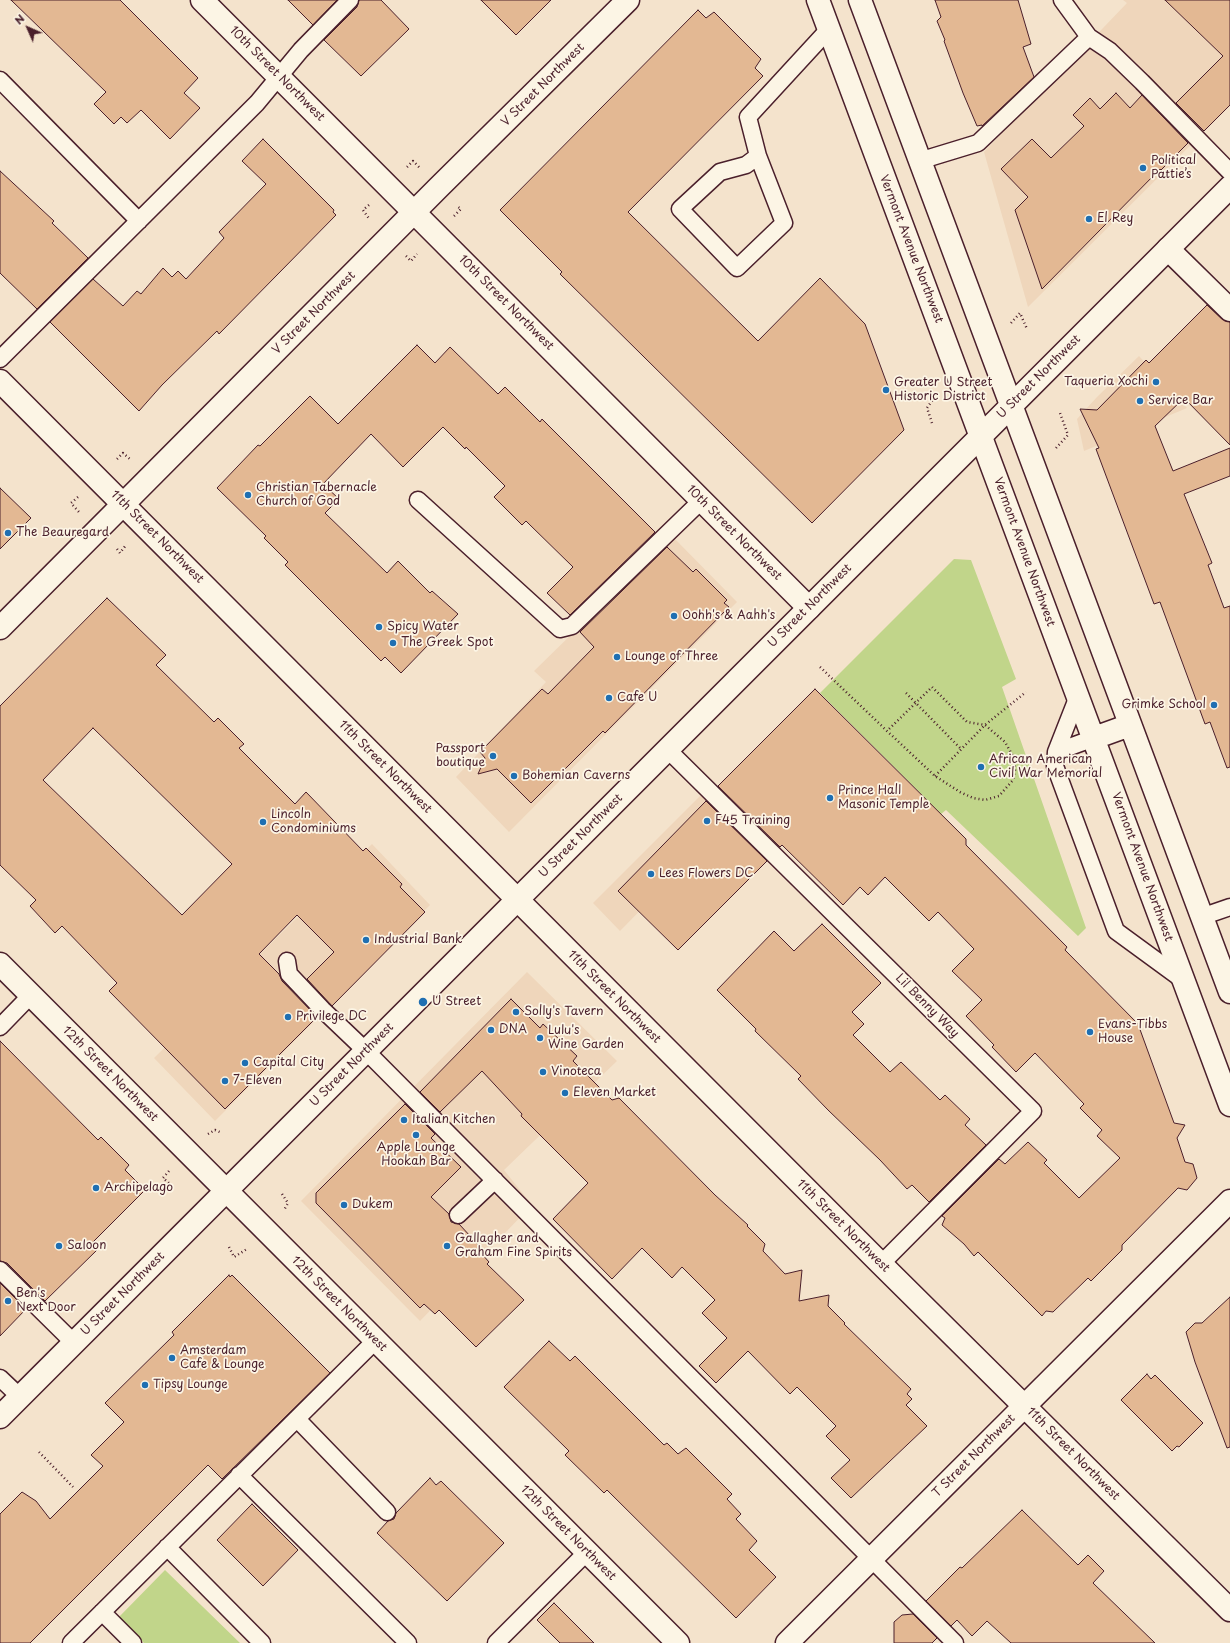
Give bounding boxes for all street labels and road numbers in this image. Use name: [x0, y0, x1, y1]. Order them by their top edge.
street label: 10th Street Northwest: [226, 23, 328, 125]
street label: V Street Northwest: [498, 40, 588, 130]
street label: Vermont Avenue Northwest: [876, 173, 946, 325]
street label: 10th Street Northwest: [455, 252, 557, 354]
street label: V Street Northwest: [269, 268, 359, 358]
street label: U Street Northwest: [994, 332, 1084, 422]
street label: Vermont Avenue Northwest: [990, 476, 1058, 628]
street label: 10th Street Northwest: [683, 482, 785, 584]
street label: 11th Street Northwest: [108, 488, 206, 586]
street label: U Street Northwest: [765, 561, 855, 651]
street label: 11th Street Northwest: [336, 718, 434, 816]
street label: U Street Northwest: [536, 791, 626, 881]
street label: Vermont Avenue Northwest: [1108, 791, 1176, 943]
street label: 11th Street Northwest: [565, 948, 663, 1046]
street label: Lil Benny Way: [892, 971, 962, 1041]
street label: U Street Northwest: [307, 1020, 397, 1110]
street label: 12th Street Northwest: [59, 1023, 161, 1125]
street label: 11th Street Northwest: [794, 1177, 892, 1275]
street label: U Street Northwest: [78, 1249, 168, 1339]
street label: 12th Street Northwest: [288, 1253, 390, 1355]
street label: 11th Street Northwest: [1024, 1405, 1122, 1503]
street label: T Street Northwest: [930, 1412, 1018, 1500]
street label: 12th Street Northwest: [517, 1482, 619, 1584]

